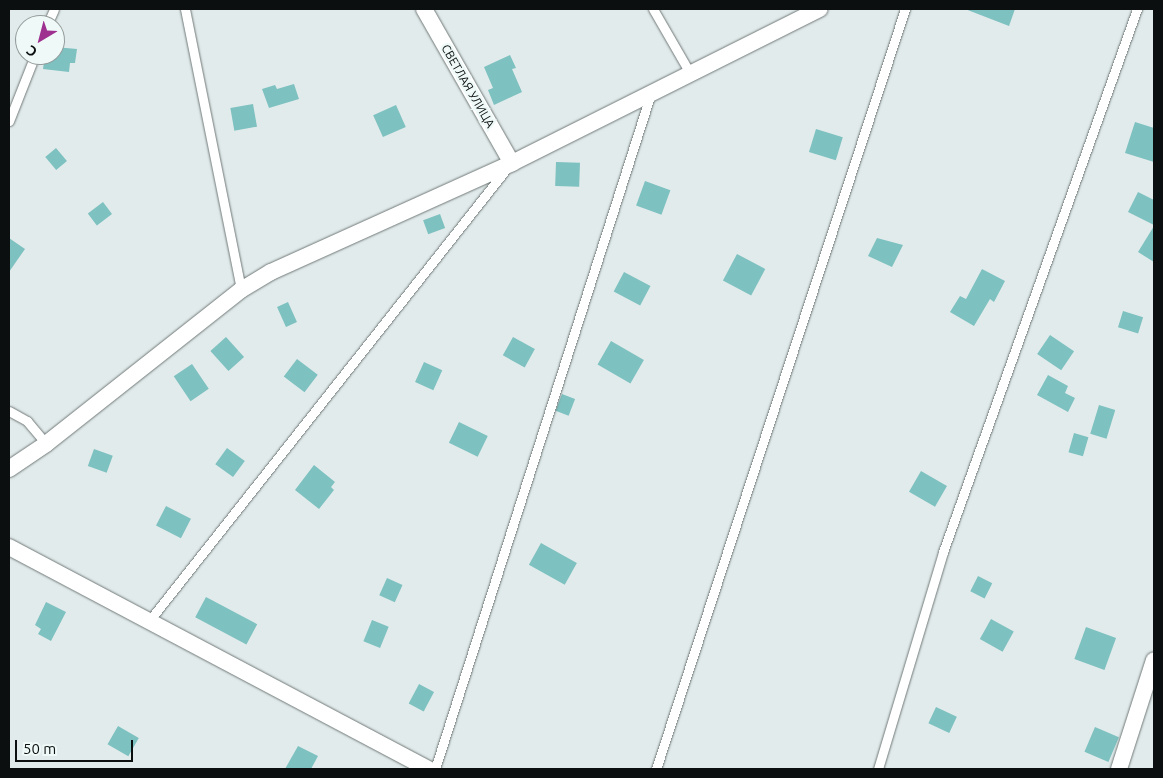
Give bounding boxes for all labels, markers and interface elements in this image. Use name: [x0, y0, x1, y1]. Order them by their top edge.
north arrow: [15, 15, 65, 65]
text: С: [23, 42, 40, 60]
street label: СВЕТЛАЯ УЛИЦА: [438, 42, 498, 130]
scale bar: [18, 730, 135, 762]
text: 50 m: [23, 740, 56, 757]

